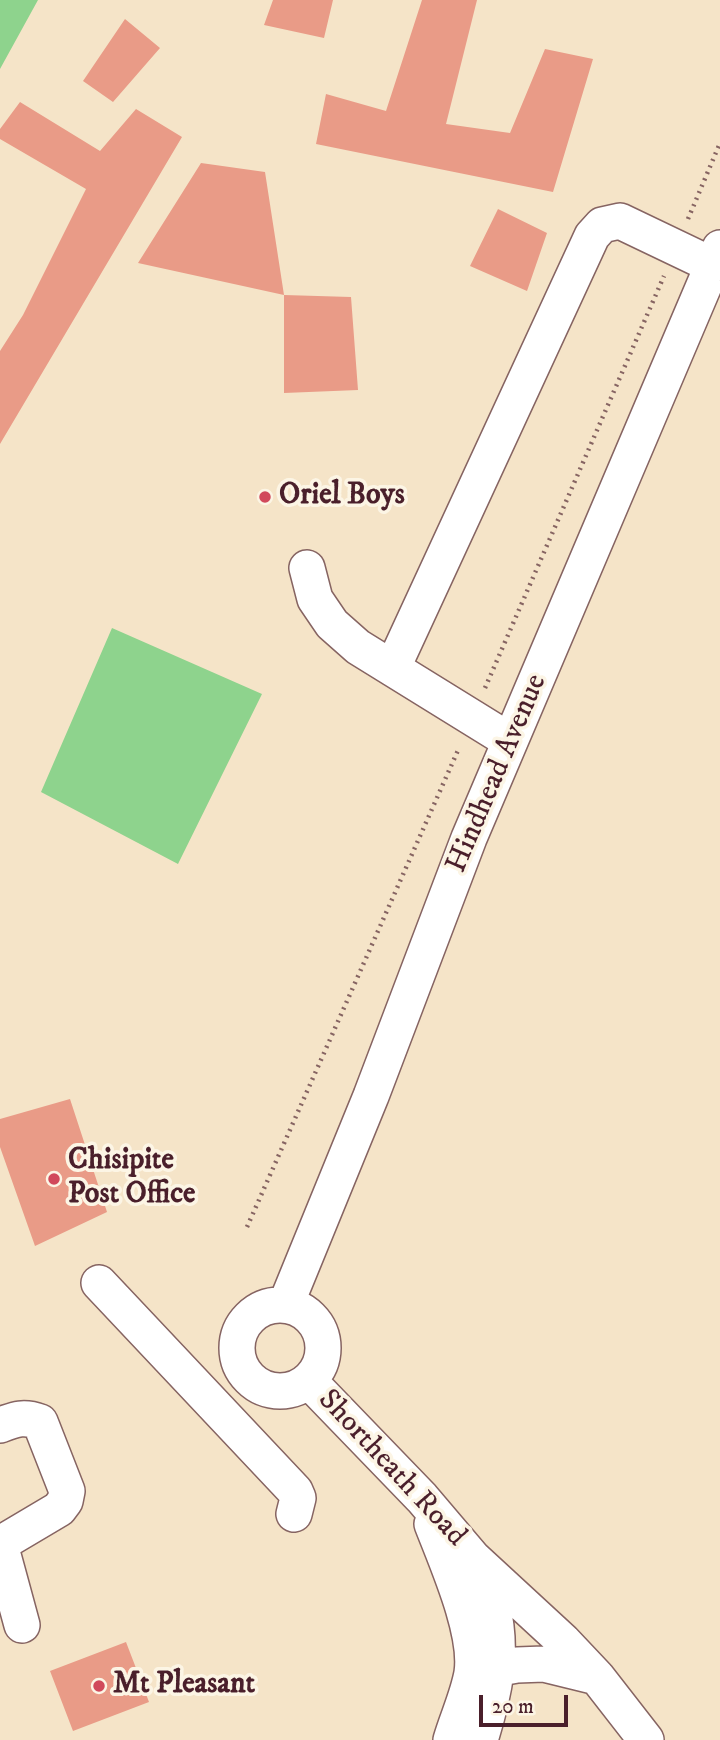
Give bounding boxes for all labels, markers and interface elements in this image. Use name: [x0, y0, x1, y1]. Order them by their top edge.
place label: Oriel Boys: [279, 479, 405, 515]
marker: Oriel Boys: [257, 489, 273, 505]
street label: Hindhead Avenue: [440, 669, 556, 879]
place label: Chisipite Post Office: [68, 1144, 195, 1214]
marker: Chisipite Post Office: [46, 1171, 62, 1187]
street label: Shortheath Road: [309, 1383, 473, 1555]
place label: Mt Pleasant: [113, 1668, 255, 1704]
marker: Mt Pleasant: [91, 1678, 107, 1694]
scale bar: [482, 1680, 571, 1724]
text: 20 m: [492, 1694, 534, 1720]

